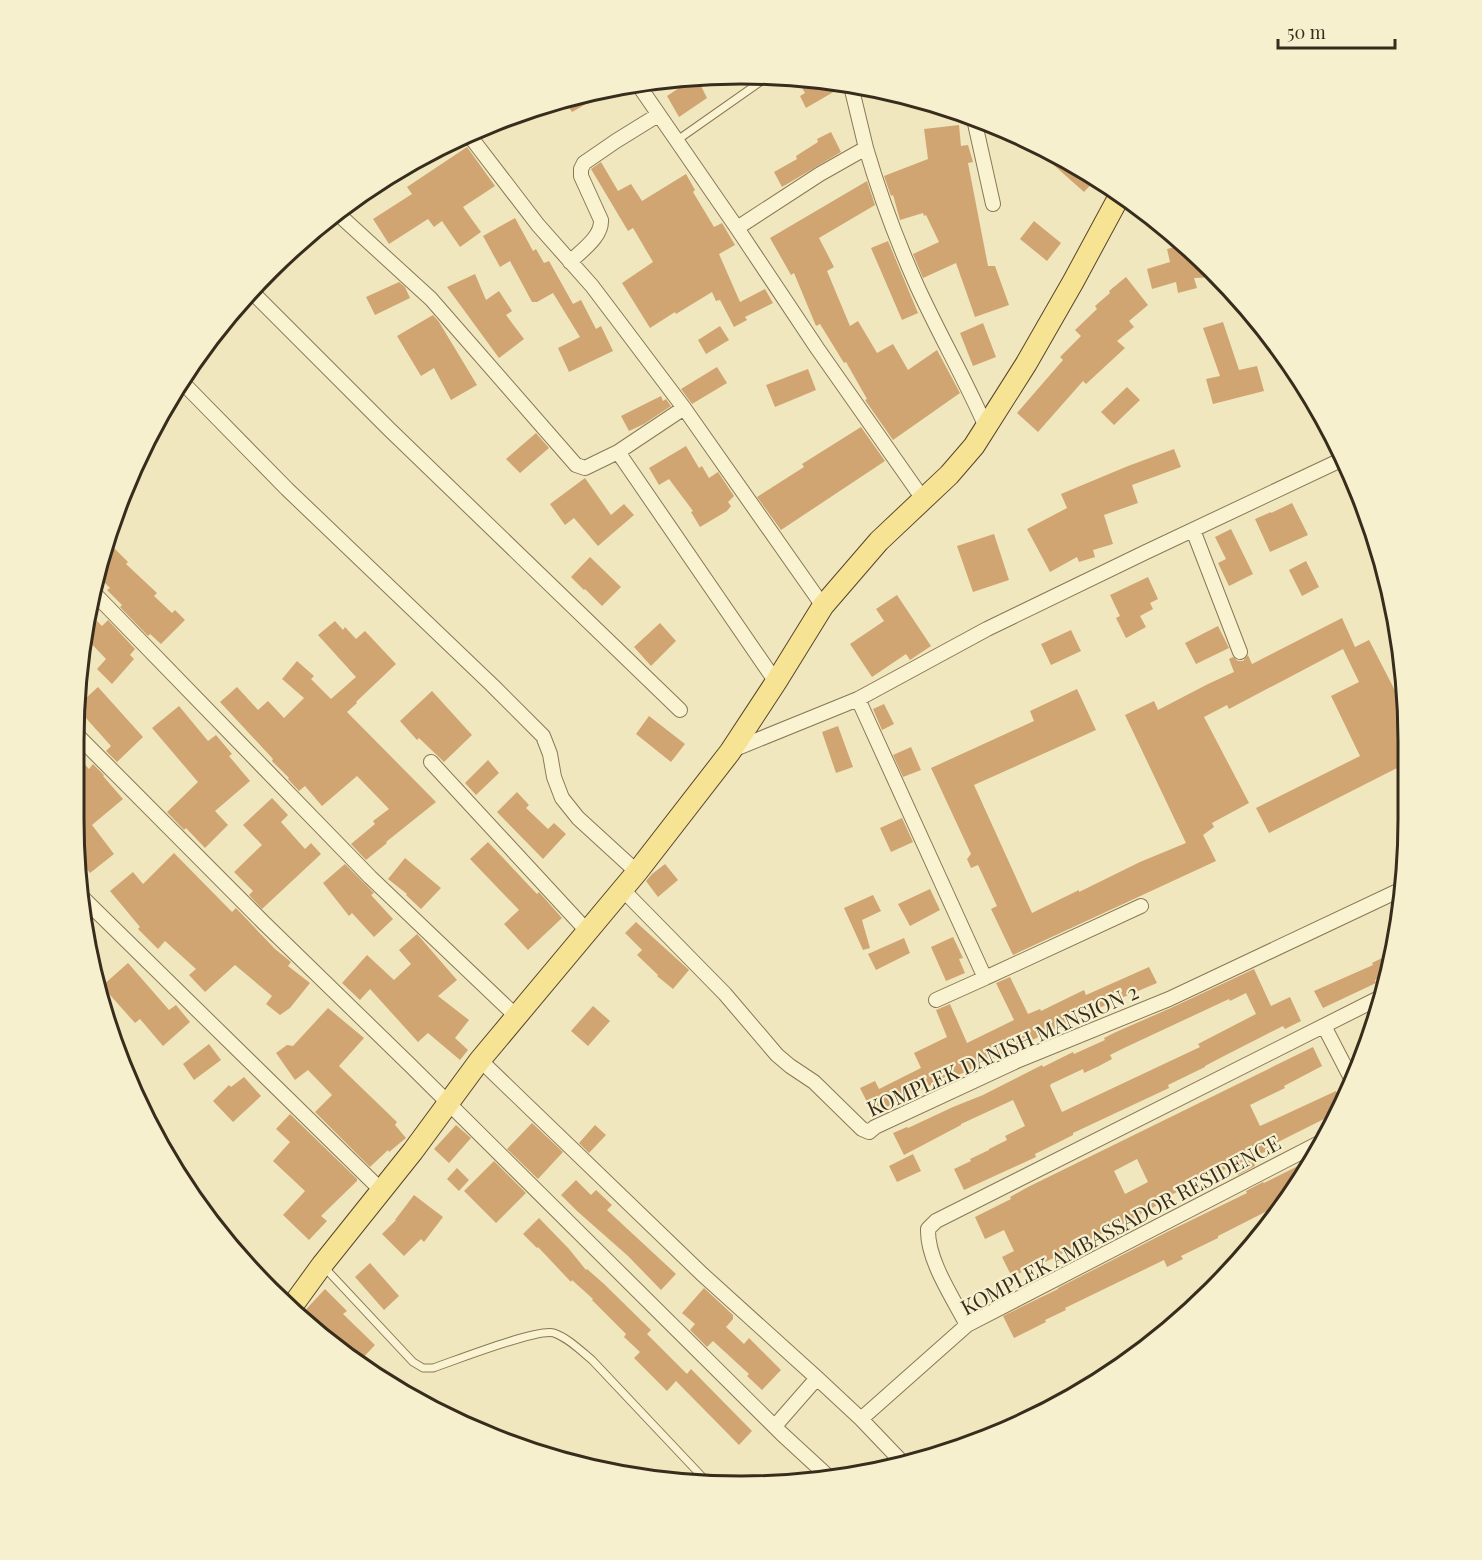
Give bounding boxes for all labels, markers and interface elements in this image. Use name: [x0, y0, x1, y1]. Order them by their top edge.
scale bar: [1278, 12, 1395, 50]
text: 50 m: [1287, 20, 1326, 44]
street label: KOMPLEK DANISH MANSION 2: [862, 976, 1142, 1122]
street label: KOMPLEK AMBASSADOR RESIDENCE: [955, 1127, 1285, 1321]

